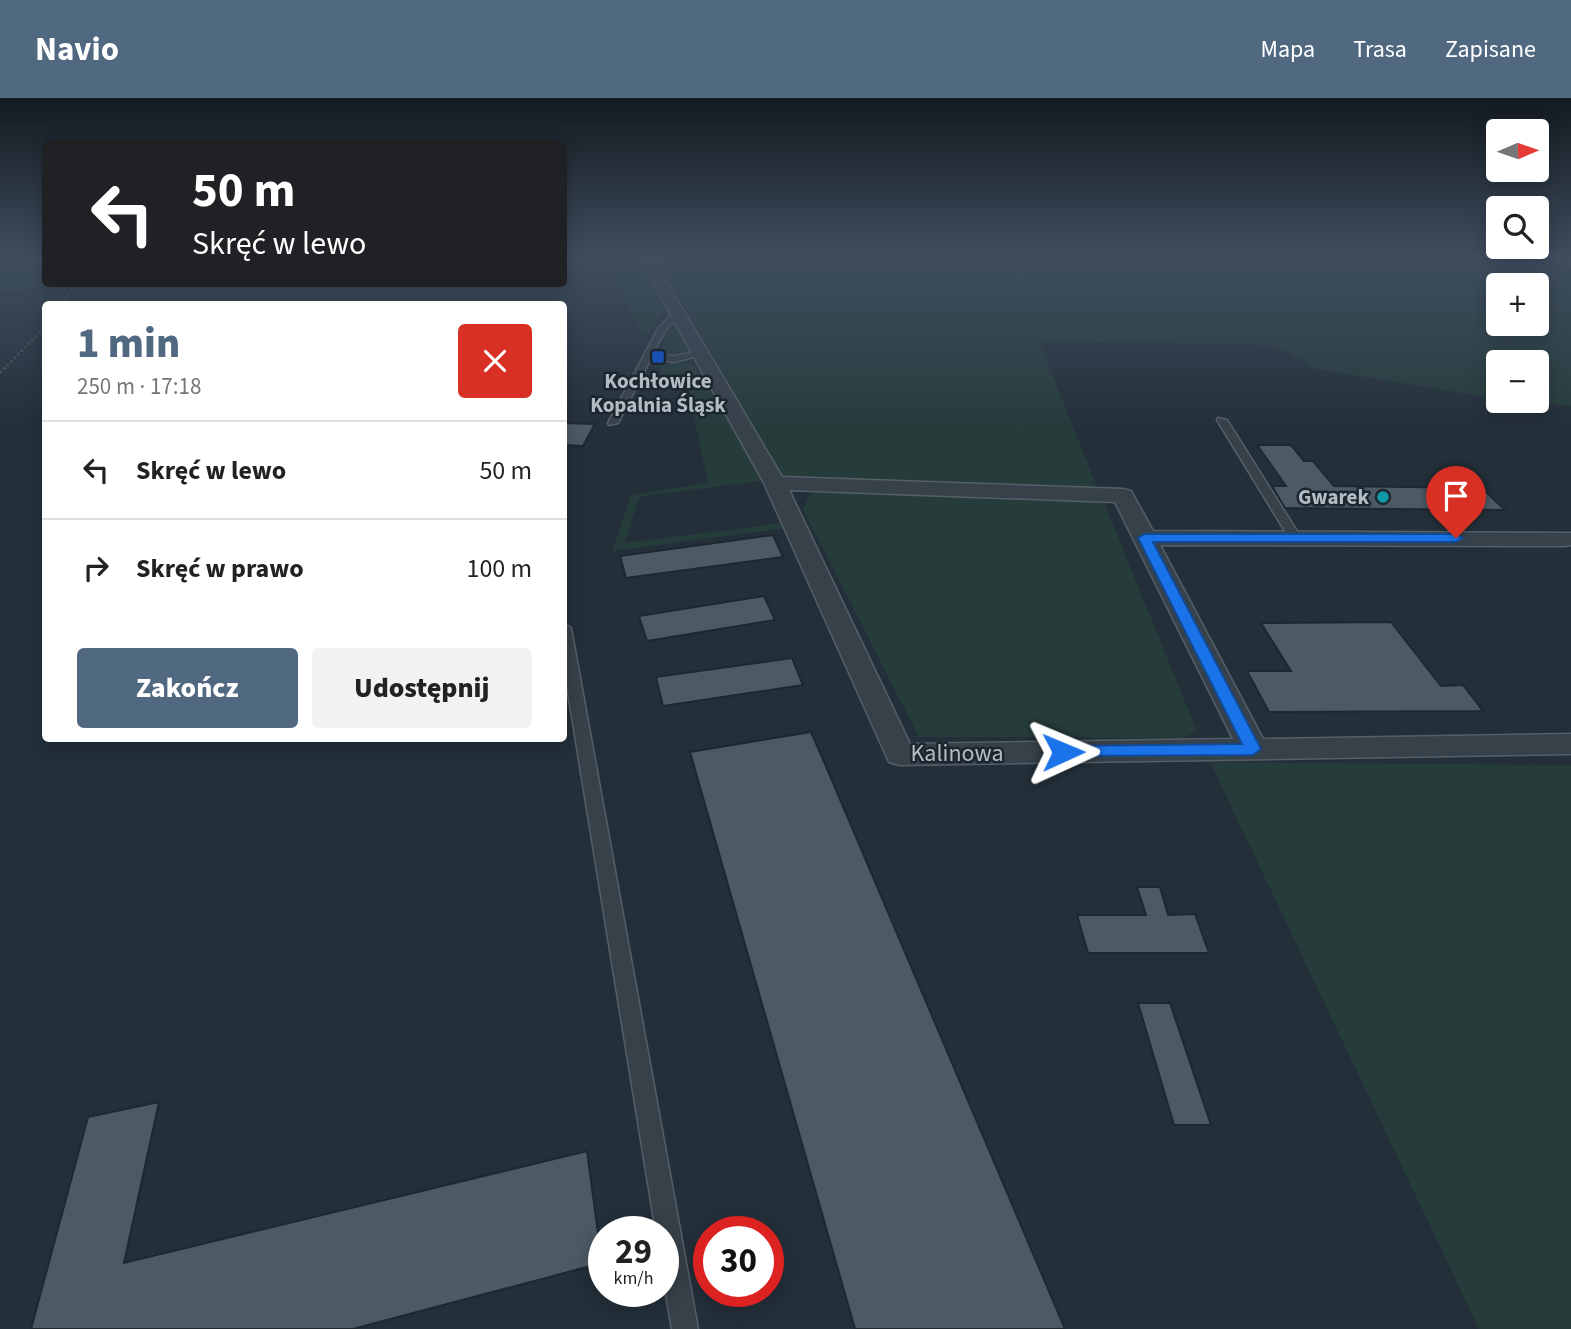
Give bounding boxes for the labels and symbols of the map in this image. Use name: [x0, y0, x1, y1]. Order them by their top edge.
north arrow: [1486, 119, 1549, 182]
marker: Kochłowice Kopalnia Śląsk: [650, 349, 666, 365]
place label: Kochłowice Kopalnia Śląsk: [590, 366, 726, 420]
pin: [1426, 466, 1486, 538]
place label: Gwarek: [1298, 482, 1369, 512]
marker: Gwarek: [1375, 489, 1391, 505]
position arrow: [1026, 715, 1100, 789]
street label: Kalinowa: [910, 736, 1004, 771]
speed limit sign: 30: [693, 1216, 784, 1307]

